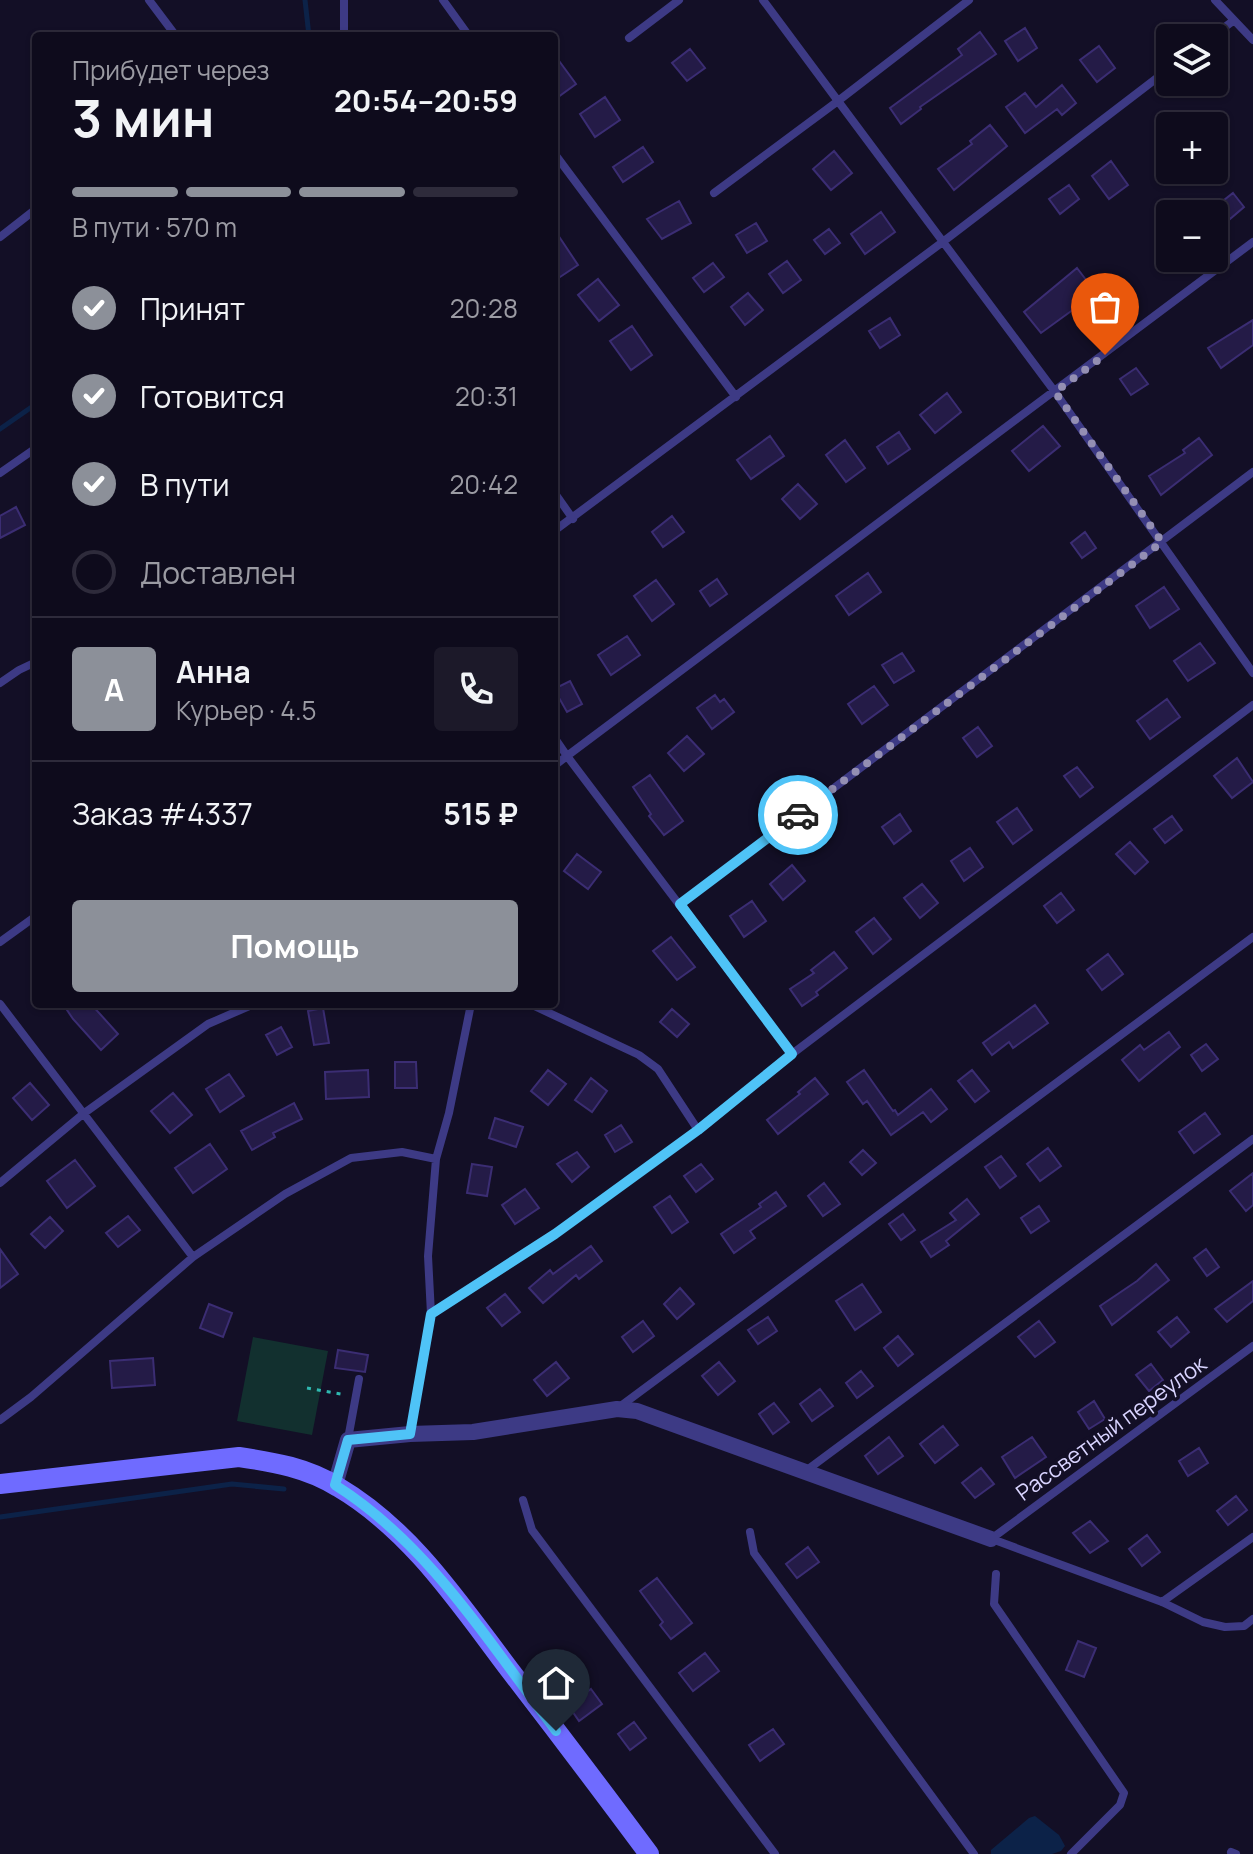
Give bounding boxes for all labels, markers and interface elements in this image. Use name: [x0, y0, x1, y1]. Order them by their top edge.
map controls: [1156, 24, 1228, 272]
button: layers: [1156, 24, 1228, 96]
text: Прибудет через: [72, 52, 270, 88]
text: 20:54–20:59: [334, 80, 518, 121]
text: 3 мин: [72, 82, 214, 153]
button: +: [1156, 112, 1228, 184]
button: −: [1156, 200, 1228, 272]
text: В пути · 570 m: [72, 209, 237, 245]
pin: [1071, 273, 1139, 355]
icon: bag: [1083, 285, 1127, 329]
icon: check: [72, 286, 116, 330]
text: Принят: [140, 288, 245, 329]
text: 20:28: [450, 290, 518, 326]
icon: check: [72, 374, 116, 418]
text: Готовится: [140, 376, 285, 417]
text: 20:31: [455, 378, 518, 414]
icon: check: [72, 462, 116, 506]
text: В пути: [140, 464, 230, 505]
text: 20:42: [449, 466, 518, 502]
text: Доставлен: [140, 552, 296, 593]
button: phone: [434, 647, 518, 731]
text: Анна: [176, 651, 251, 692]
text: А: [104, 669, 124, 710]
text: Курьер · 4.5: [176, 692, 317, 728]
courier: [758, 775, 838, 855]
text: Заказ #4337: [72, 793, 253, 834]
text: 515 ₽: [443, 793, 518, 834]
icon: car: [776, 793, 820, 837]
button: Помощь: [72, 900, 518, 992]
street label: Рассветный переулок: [1010, 1348, 1213, 1507]
pin: [522, 1649, 590, 1731]
icon: home: [534, 1661, 578, 1705]

